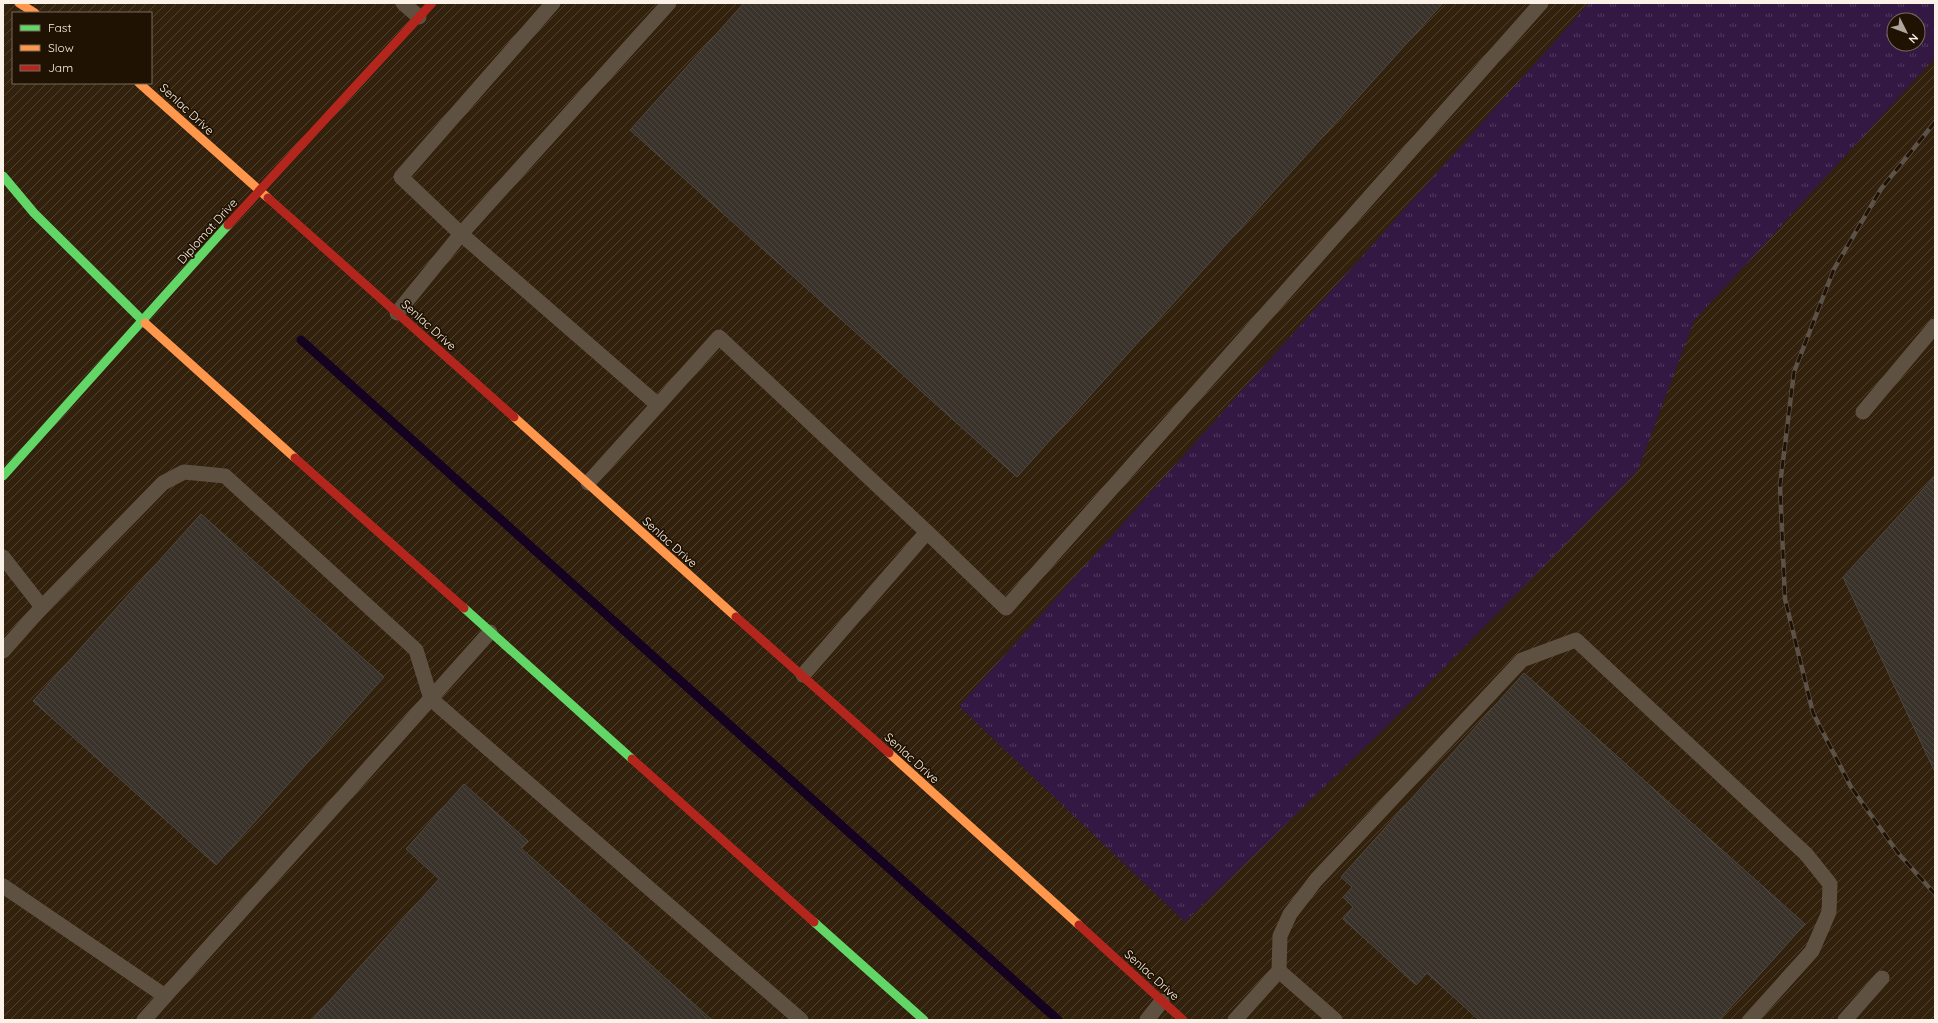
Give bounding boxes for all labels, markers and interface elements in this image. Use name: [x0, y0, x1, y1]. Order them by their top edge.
legend: [12, 12, 152, 84]
north arrow: [1886, 12, 1926, 52]
text: Fast: [48, 20, 72, 35]
text: N: [1906, 31, 1921, 46]
text: Slow: [48, 40, 74, 55]
text: Jam: [48, 60, 73, 75]
street label: Senlac Drive: [157, 80, 217, 138]
street label: Diplomat Drive: [174, 195, 240, 267]
street label: Senlac Drive: [398, 296, 460, 354]
street label: Senlac Drive: [639, 513, 701, 571]
street label: Senlac Drive: [881, 729, 943, 787]
street label: Senlac Drive: [1121, 946, 1183, 1004]

